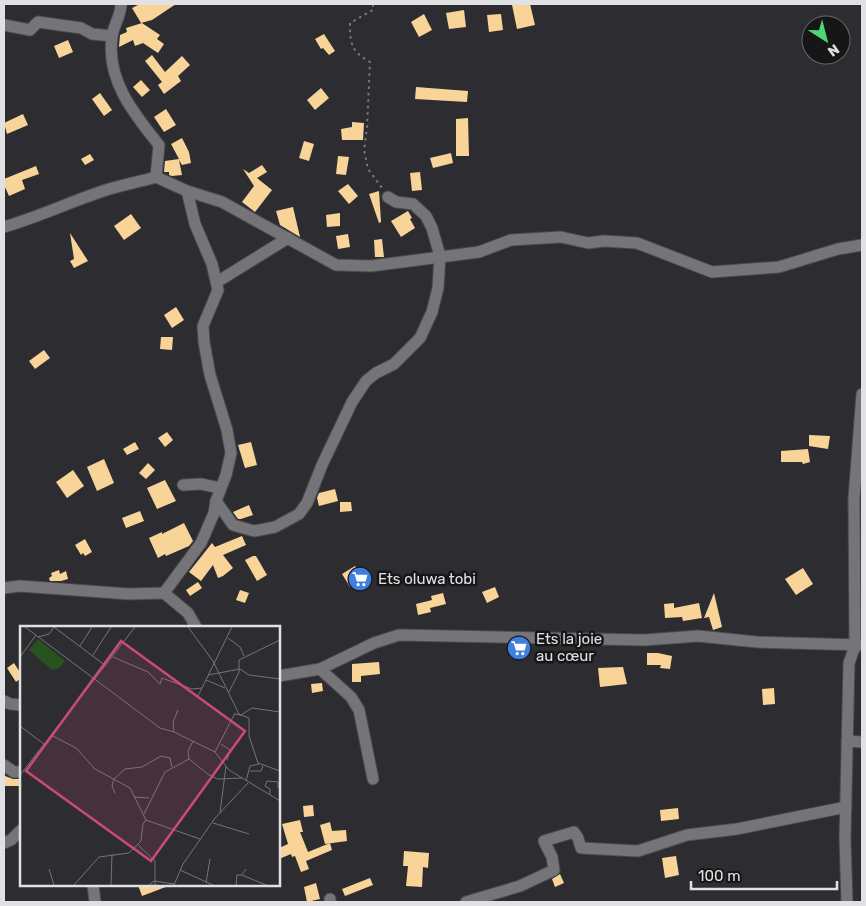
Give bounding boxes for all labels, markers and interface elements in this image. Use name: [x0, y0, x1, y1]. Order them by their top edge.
north arrow: [801, 15, 851, 65]
text: N: [824, 40, 842, 60]
supermarket icon: Ets oluwa tobi: [347, 566, 373, 592]
place label: Ets oluwa tobi: [378, 570, 476, 588]
inset map: [20, 626, 280, 886]
place label: Ets la joie au cœur: [536, 630, 602, 665]
supermarket icon: Ets la joie au cœur: [506, 635, 532, 661]
scale bar: [691, 858, 837, 890]
text: 100 m: [698, 867, 740, 885]

